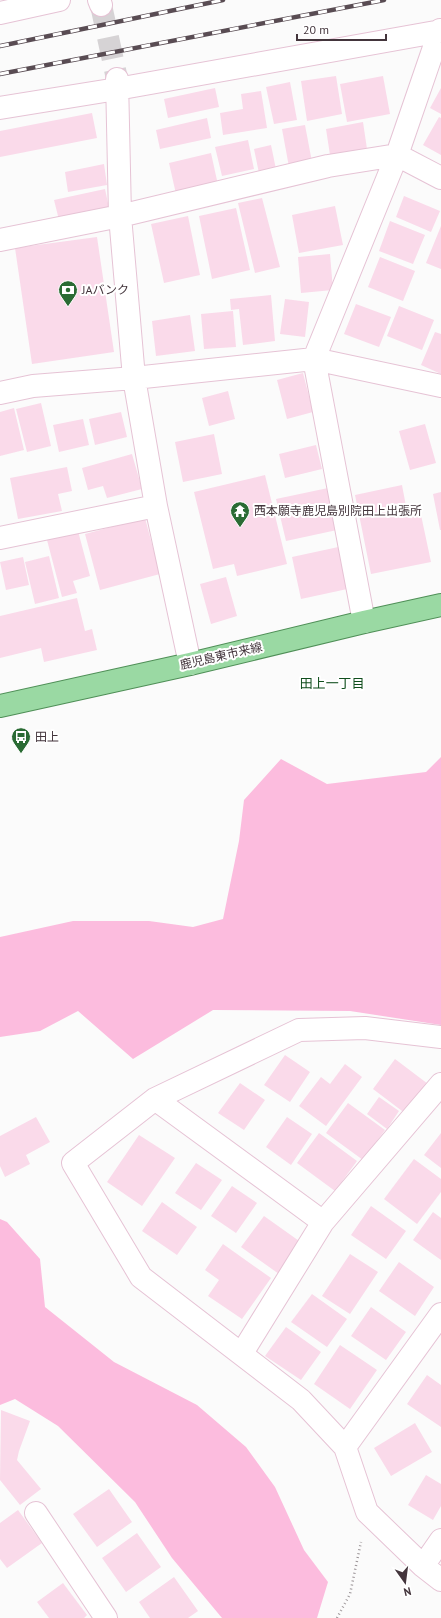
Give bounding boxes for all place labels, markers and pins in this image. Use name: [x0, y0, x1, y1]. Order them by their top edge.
bank icon: JAバンク: [57, 279, 79, 307]
place label: JAバンク: [81, 282, 129, 297]
temple icon: 西本願寺鹿児島別院田上出張所: [229, 500, 251, 528]
place label: 西本願寺鹿児島別院田上出張所: [254, 503, 422, 518]
bus stop icon: 田上: [10, 726, 32, 754]
place label: 田上: [35, 729, 59, 744]

